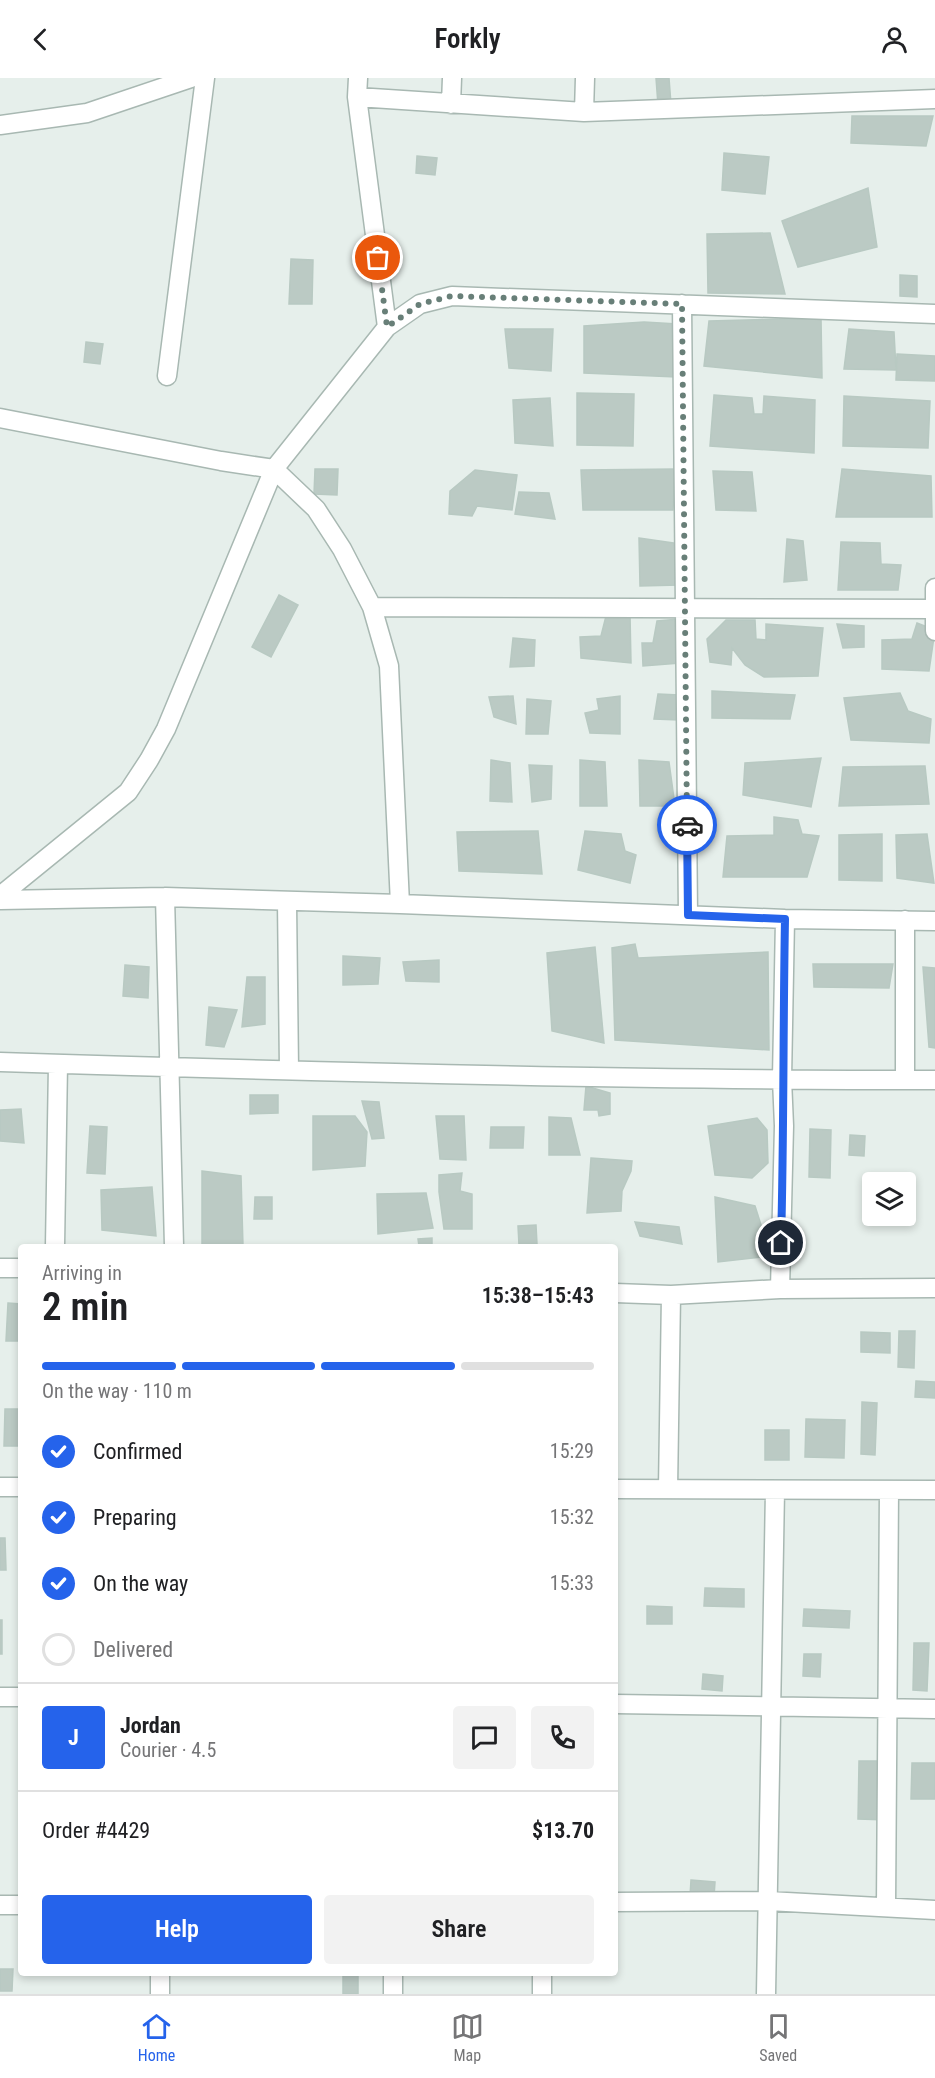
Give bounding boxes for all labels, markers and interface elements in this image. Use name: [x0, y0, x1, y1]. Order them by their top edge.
icon: back: [24, 23, 57, 56]
text: Forkly: [434, 23, 501, 55]
icon: person: [878, 23, 911, 56]
pin: [352, 232, 403, 283]
icon: bag: [361, 241, 394, 274]
courier: [657, 795, 717, 855]
icon: car: [671, 809, 704, 842]
map controls: [862, 1172, 916, 1226]
button: layers: [862, 1172, 916, 1226]
pin: [755, 1217, 806, 1268]
icon: home: [764, 1226, 797, 1259]
text: Arriving in: [42, 1261, 122, 1285]
text: 15:38–15:43: [482, 1283, 594, 1308]
text: 2 min: [42, 1284, 128, 1330]
text: On the way · 110 m: [42, 1379, 192, 1403]
icon: check: [42, 1435, 75, 1468]
text: Confirmed: [93, 1439, 182, 1464]
text: 15:29: [550, 1439, 594, 1463]
icon: check: [42, 1501, 75, 1534]
text: Preparing: [93, 1505, 177, 1530]
text: 15:32: [550, 1505, 594, 1529]
icon: check: [42, 1567, 75, 1600]
text: On the way: [93, 1571, 188, 1596]
text: 15:33: [550, 1571, 594, 1595]
text: Delivered: [93, 1637, 173, 1662]
button: chat: [453, 1706, 516, 1769]
button: phone: [531, 1706, 594, 1769]
text: Jordan: [120, 1713, 181, 1738]
text: J: [68, 1725, 79, 1750]
text: Courier · 4.5: [120, 1738, 216, 1762]
text: Order #4429: [42, 1818, 150, 1843]
text: $13.70: [532, 1818, 594, 1843]
button: Help: [42, 1895, 312, 1964]
button: Share: [324, 1895, 594, 1964]
tab: Home: [138, 2010, 175, 2065]
tab: Map: [451, 2010, 484, 2065]
tab: Saved: [759, 2010, 797, 2065]

